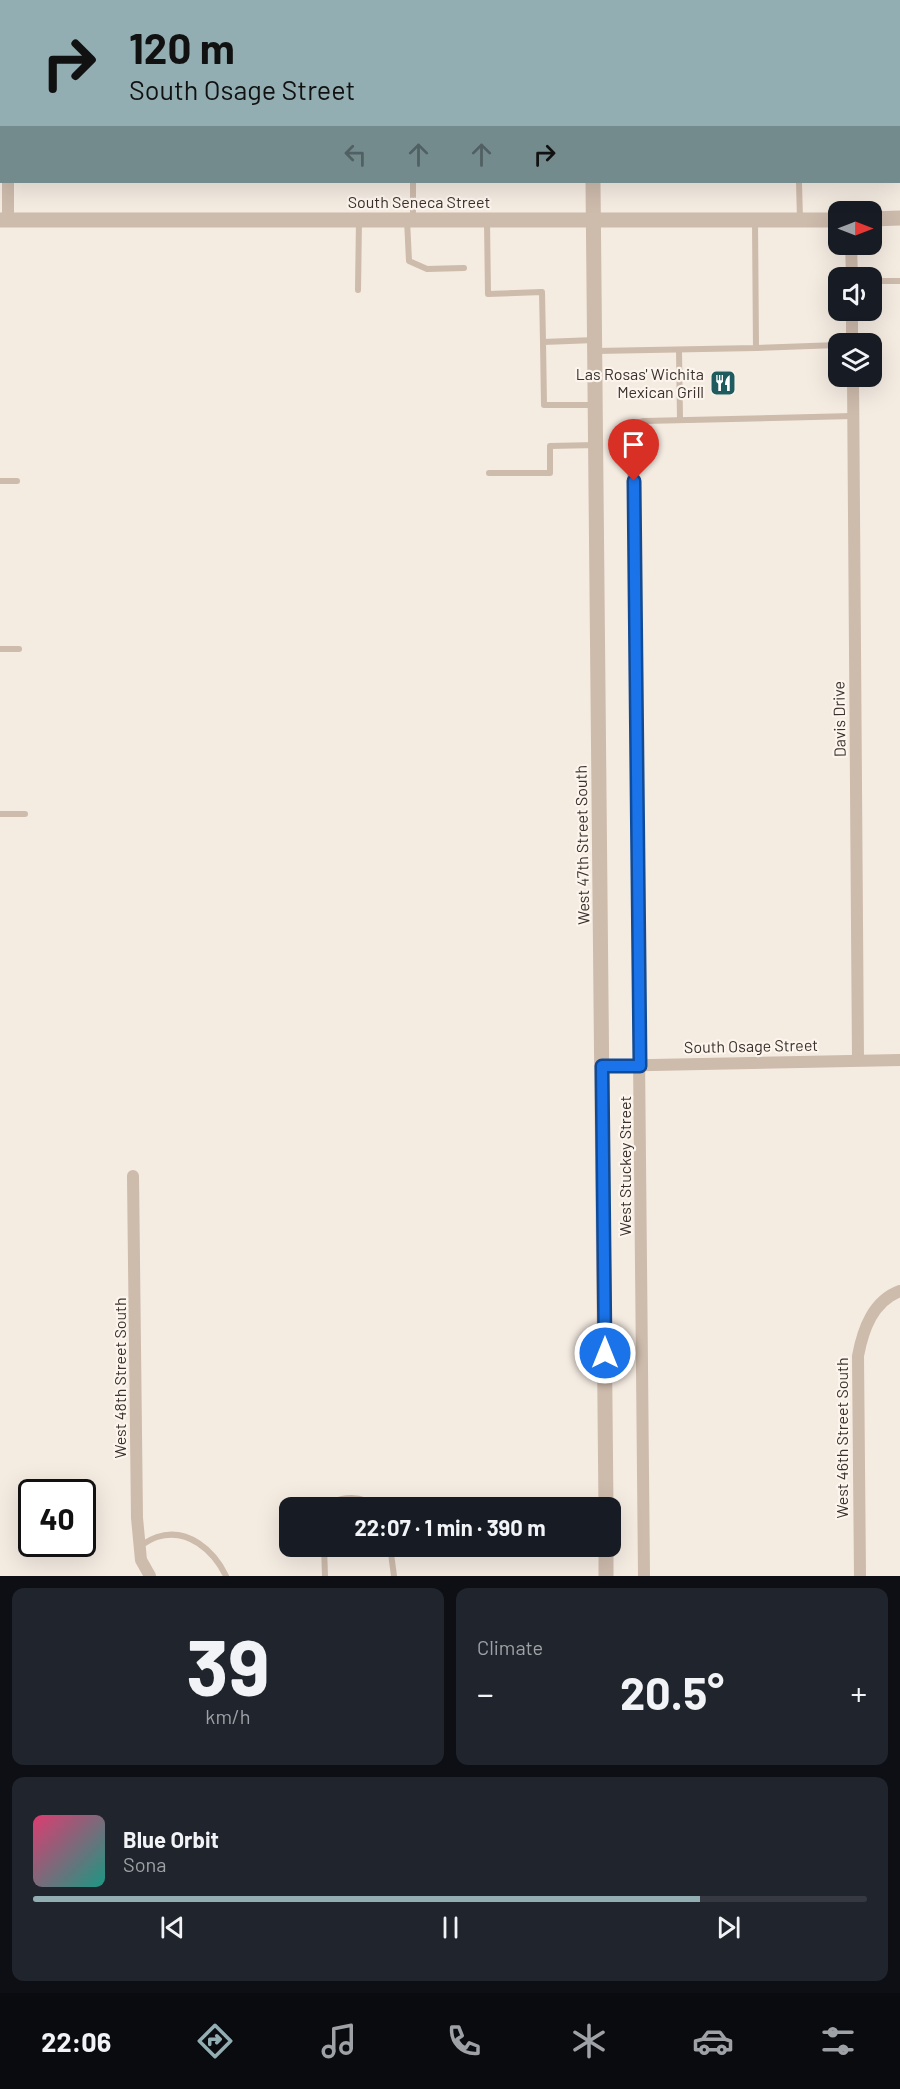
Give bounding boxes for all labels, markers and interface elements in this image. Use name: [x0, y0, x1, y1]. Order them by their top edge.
text: 120 m: [129, 22, 235, 72]
icon: right: [30, 24, 108, 102]
text: South Osage Street: [129, 73, 355, 105]
icon: left: [339, 138, 372, 171]
icon: ahead: [402, 138, 435, 171]
icon: ahead: [465, 138, 498, 171]
icon: right: [528, 138, 561, 171]
street label: South Seneca Street: [348, 192, 490, 211]
north arrow: [828, 201, 882, 255]
map controls: [828, 201, 882, 387]
button: sound: [828, 267, 882, 321]
button: layers: [828, 333, 882, 387]
place label: Las Rosas' Wichita Mexican Grill: [576, 364, 704, 401]
restaurant icon: Las Rosas' Wichita Mexican Grill: [708, 368, 738, 398]
pin: [608, 419, 659, 481]
icon: arrive: [617, 428, 650, 461]
street label: Davis Drive: [828, 681, 849, 757]
street label: West 47th Street South: [571, 765, 592, 925]
street label: South Osage Street: [684, 1035, 818, 1056]
street label: West Stuckey Street: [615, 1096, 634, 1236]
street label: West 48th Street South: [110, 1297, 129, 1459]
position arrow: [573, 1321, 637, 1385]
street label: West 46th Street South: [832, 1357, 851, 1519]
speed limit sign: 40: [18, 1479, 96, 1557]
text: 22:07 · 1 min · 390 m: [354, 1514, 546, 1540]
text: 39: [186, 1618, 270, 1712]
text: Climate: [477, 1635, 543, 1659]
text: 20.5°: [620, 1665, 724, 1719]
text: −: [477, 1673, 494, 1713]
text: +: [851, 1673, 867, 1713]
text: km/h: [205, 1704, 251, 1728]
text: Blue Orbit: [123, 1826, 219, 1852]
text: Sona: [123, 1852, 167, 1876]
icon: previous: [156, 1911, 189, 1944]
icon: pause: [434, 1911, 467, 1944]
icon: next: [712, 1911, 745, 1944]
icon: directions: [194, 2020, 236, 2062]
icon: music: [318, 2020, 360, 2062]
icon: phone: [443, 2020, 485, 2062]
icon: climate: [568, 2020, 610, 2062]
icon: car: [692, 2020, 734, 2062]
icon: filters: [817, 2020, 859, 2062]
text: 22:06: [41, 2025, 111, 2057]

